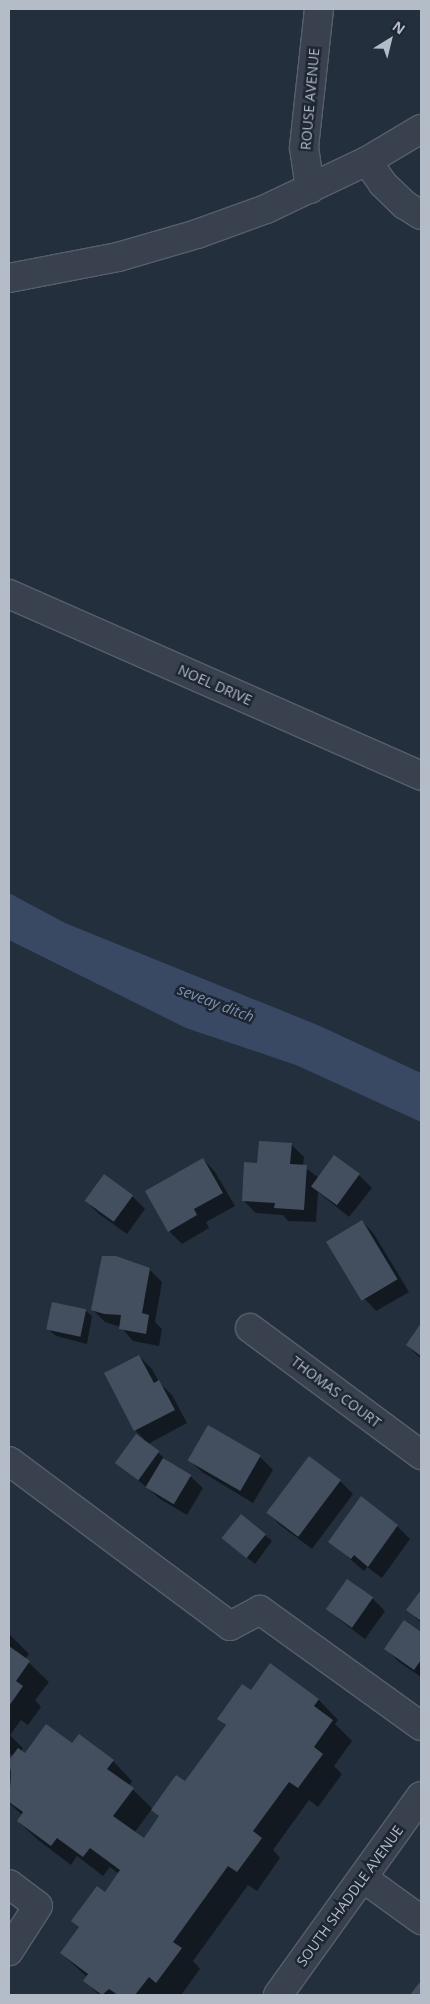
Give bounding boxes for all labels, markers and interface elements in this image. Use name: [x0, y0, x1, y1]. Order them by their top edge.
north arrow: [365, 15, 415, 65]
text: N: [389, 16, 409, 38]
street label: ROUSE AVENUE: [297, 47, 323, 151]
street label: NOEL DRIVE: [176, 661, 254, 709]
water label: seveay ditch: [175, 980, 257, 1026]
street label: THOMAS COURT: [288, 1353, 384, 1431]
street label: SOUTH SHADDLE AVENUE: [293, 1822, 407, 1970]

